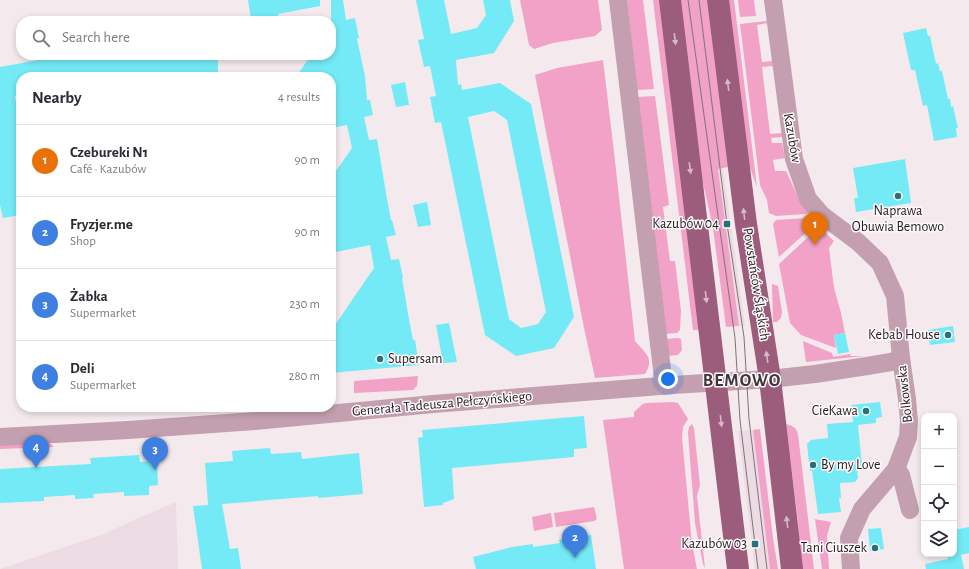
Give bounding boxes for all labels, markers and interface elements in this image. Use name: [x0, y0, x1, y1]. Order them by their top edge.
search box: [16, 16, 336, 60]
icon: search: [30, 27, 52, 49]
text: Search here: [62, 30, 130, 45]
one-way arrow: [672, 33, 678, 45]
one-way arrow: [725, 79, 731, 91]
text: Nearby: [32, 89, 82, 106]
text: 4 results: [278, 91, 320, 104]
street label: Kazubów: [781, 112, 803, 164]
text: Czebureki N1: [70, 145, 148, 160]
text: 1: [43, 154, 47, 167]
text: 90 m: [294, 154, 320, 167]
one-way arrow: [687, 162, 694, 174]
text: Café · Kazubów: [70, 163, 146, 176]
marker: Naprawa Obuwia Bemowo: [893, 191, 903, 201]
place label: Naprawa Obuwia Bemowo: [852, 204, 944, 234]
one-way arrow: [741, 208, 748, 220]
pin: 1: [802, 212, 828, 245]
text: Fryzjer.me: [70, 217, 133, 232]
place label: Kazubów 04: [652, 217, 719, 231]
marker: Kazubów 04: [722, 219, 732, 229]
text: 2: [42, 226, 48, 239]
text: 90 m: [294, 226, 320, 239]
street label: Powstańców Śląskich: [740, 226, 775, 341]
text: Shop: [70, 235, 96, 248]
text: Żabka: [70, 289, 108, 304]
one-way arrow: [703, 291, 709, 303]
text: 3: [42, 298, 48, 311]
text: 230 m: [289, 298, 320, 311]
text: Supermarket: [70, 307, 136, 320]
place label: Kebab House: [868, 328, 940, 342]
marker: Kebab House: [943, 330, 953, 340]
one-way arrow: [764, 351, 770, 363]
place label: Supersam: [388, 352, 443, 366]
marker: Supersam: [375, 354, 385, 364]
text: Deli: [70, 361, 95, 376]
street label: Bolkowska: [895, 364, 915, 423]
your location: [658, 369, 678, 389]
text: 4: [42, 370, 48, 383]
text: 280 m: [289, 370, 320, 383]
district label: BEMOWO: [703, 372, 781, 390]
text: Supermarket: [70, 379, 136, 392]
street label: Generała Tadeusza Pełczyńskiego: [351, 389, 533, 419]
place label: CieKawa: [812, 404, 859, 418]
marker: CieKawa: [861, 406, 871, 416]
map controls: [921, 413, 957, 557]
button: +: [921, 413, 957, 449]
one-way arrow: [718, 415, 724, 427]
pin: 4: [23, 435, 49, 468]
pin: 3: [142, 437, 168, 470]
button: −: [921, 449, 957, 485]
place label: By my Love: [821, 458, 881, 472]
marker: By my Love: [808, 460, 818, 470]
button: locate: [921, 485, 957, 521]
one-way arrow: [784, 516, 790, 528]
button: layers: [921, 521, 957, 557]
pin: 2: [562, 525, 588, 558]
place label: Kazubów 03: [681, 537, 747, 551]
marker: Kazubów 03: [750, 539, 760, 549]
place label: Tani Ciuszek: [800, 541, 868, 555]
marker: Tani Ciuszek: [870, 543, 880, 553]

